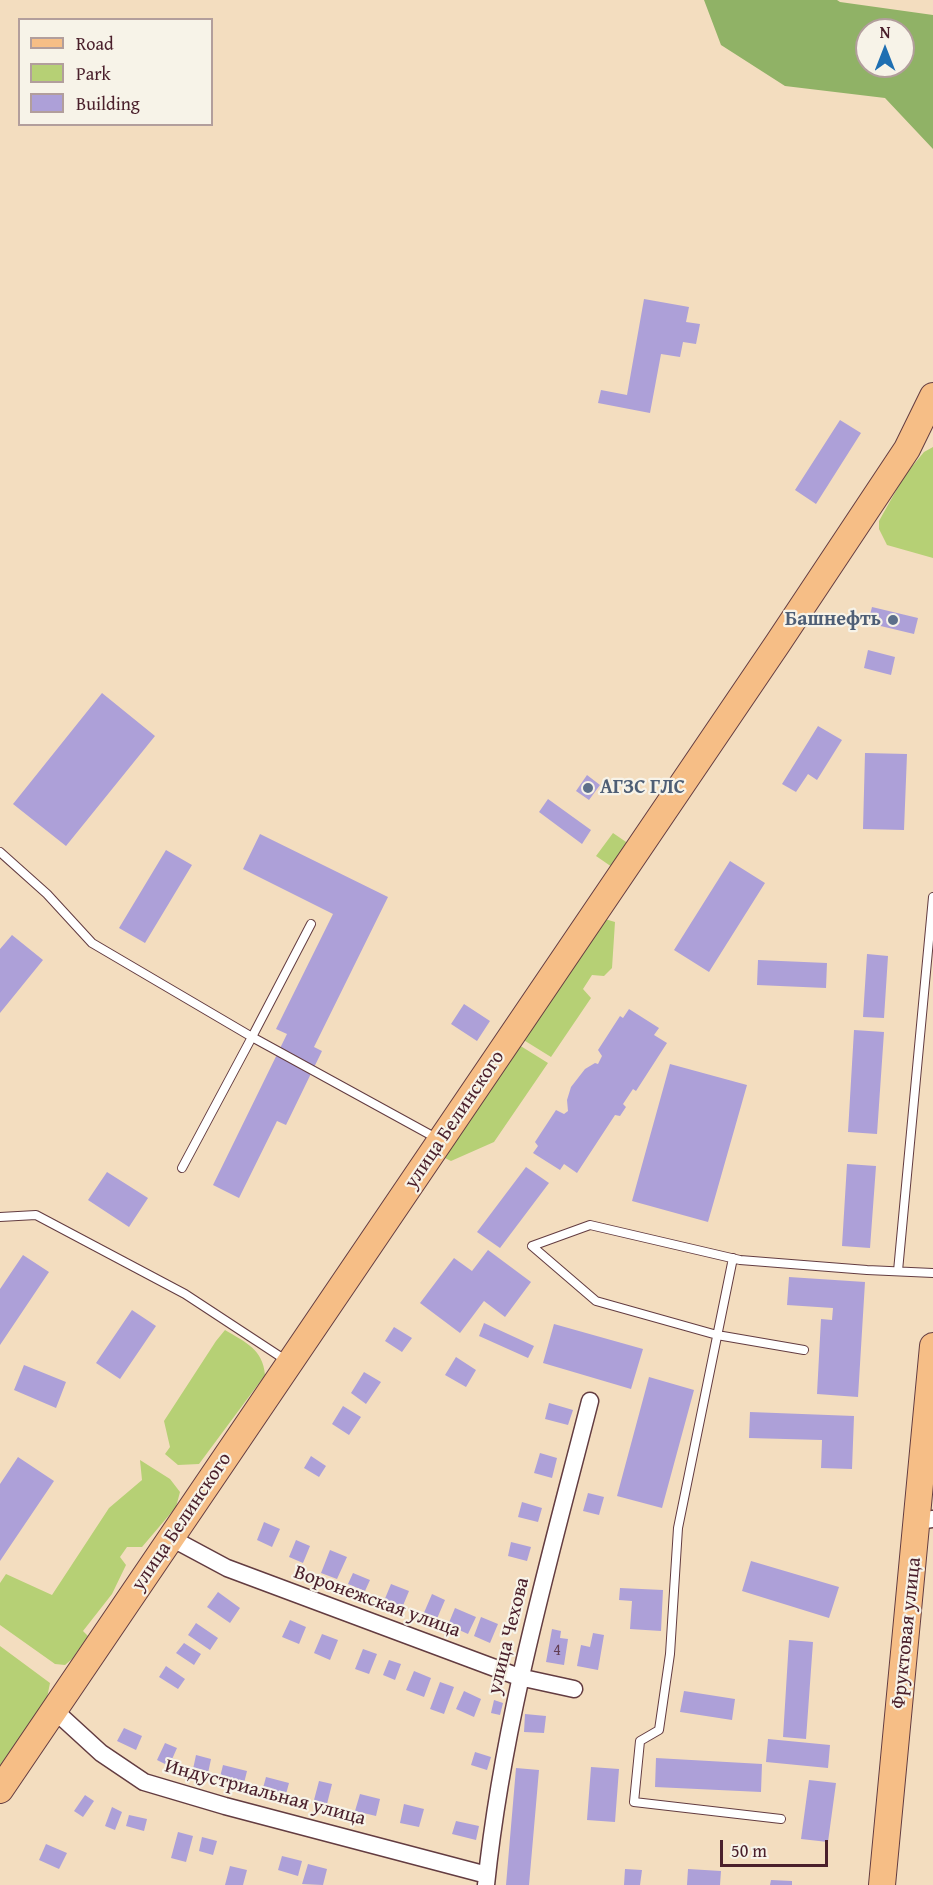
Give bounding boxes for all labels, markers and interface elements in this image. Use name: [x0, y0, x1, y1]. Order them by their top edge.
legend: [18, 18, 213, 126]
north arrow: [855, 18, 915, 78]
text: N: [880, 20, 890, 44]
text: Road: [76, 30, 114, 57]
text: Park: [76, 60, 111, 87]
text: Building: [76, 90, 140, 117]
place label: Башнефть: [785, 608, 881, 632]
marker: Башнефть: [886, 613, 900, 627]
place label: АГЗС ГЛС: [600, 776, 685, 800]
marker: АГЗС ГЛС: [581, 781, 595, 795]
street label: улица Белинского: [400, 1046, 510, 1194]
street label: улица Белинского: [127, 1448, 237, 1596]
street label: Фруктовая улица: [887, 1556, 927, 1710]
street label: Воронежская улица: [290, 1561, 464, 1643]
street label: улица Чехова: [483, 1575, 535, 1697]
house number: 4: [553, 1641, 561, 1661]
street label: Индустриальная улица: [162, 1755, 368, 1831]
scale bar: [723, 1828, 831, 1866]
text: 50 m: [731, 1837, 767, 1864]

